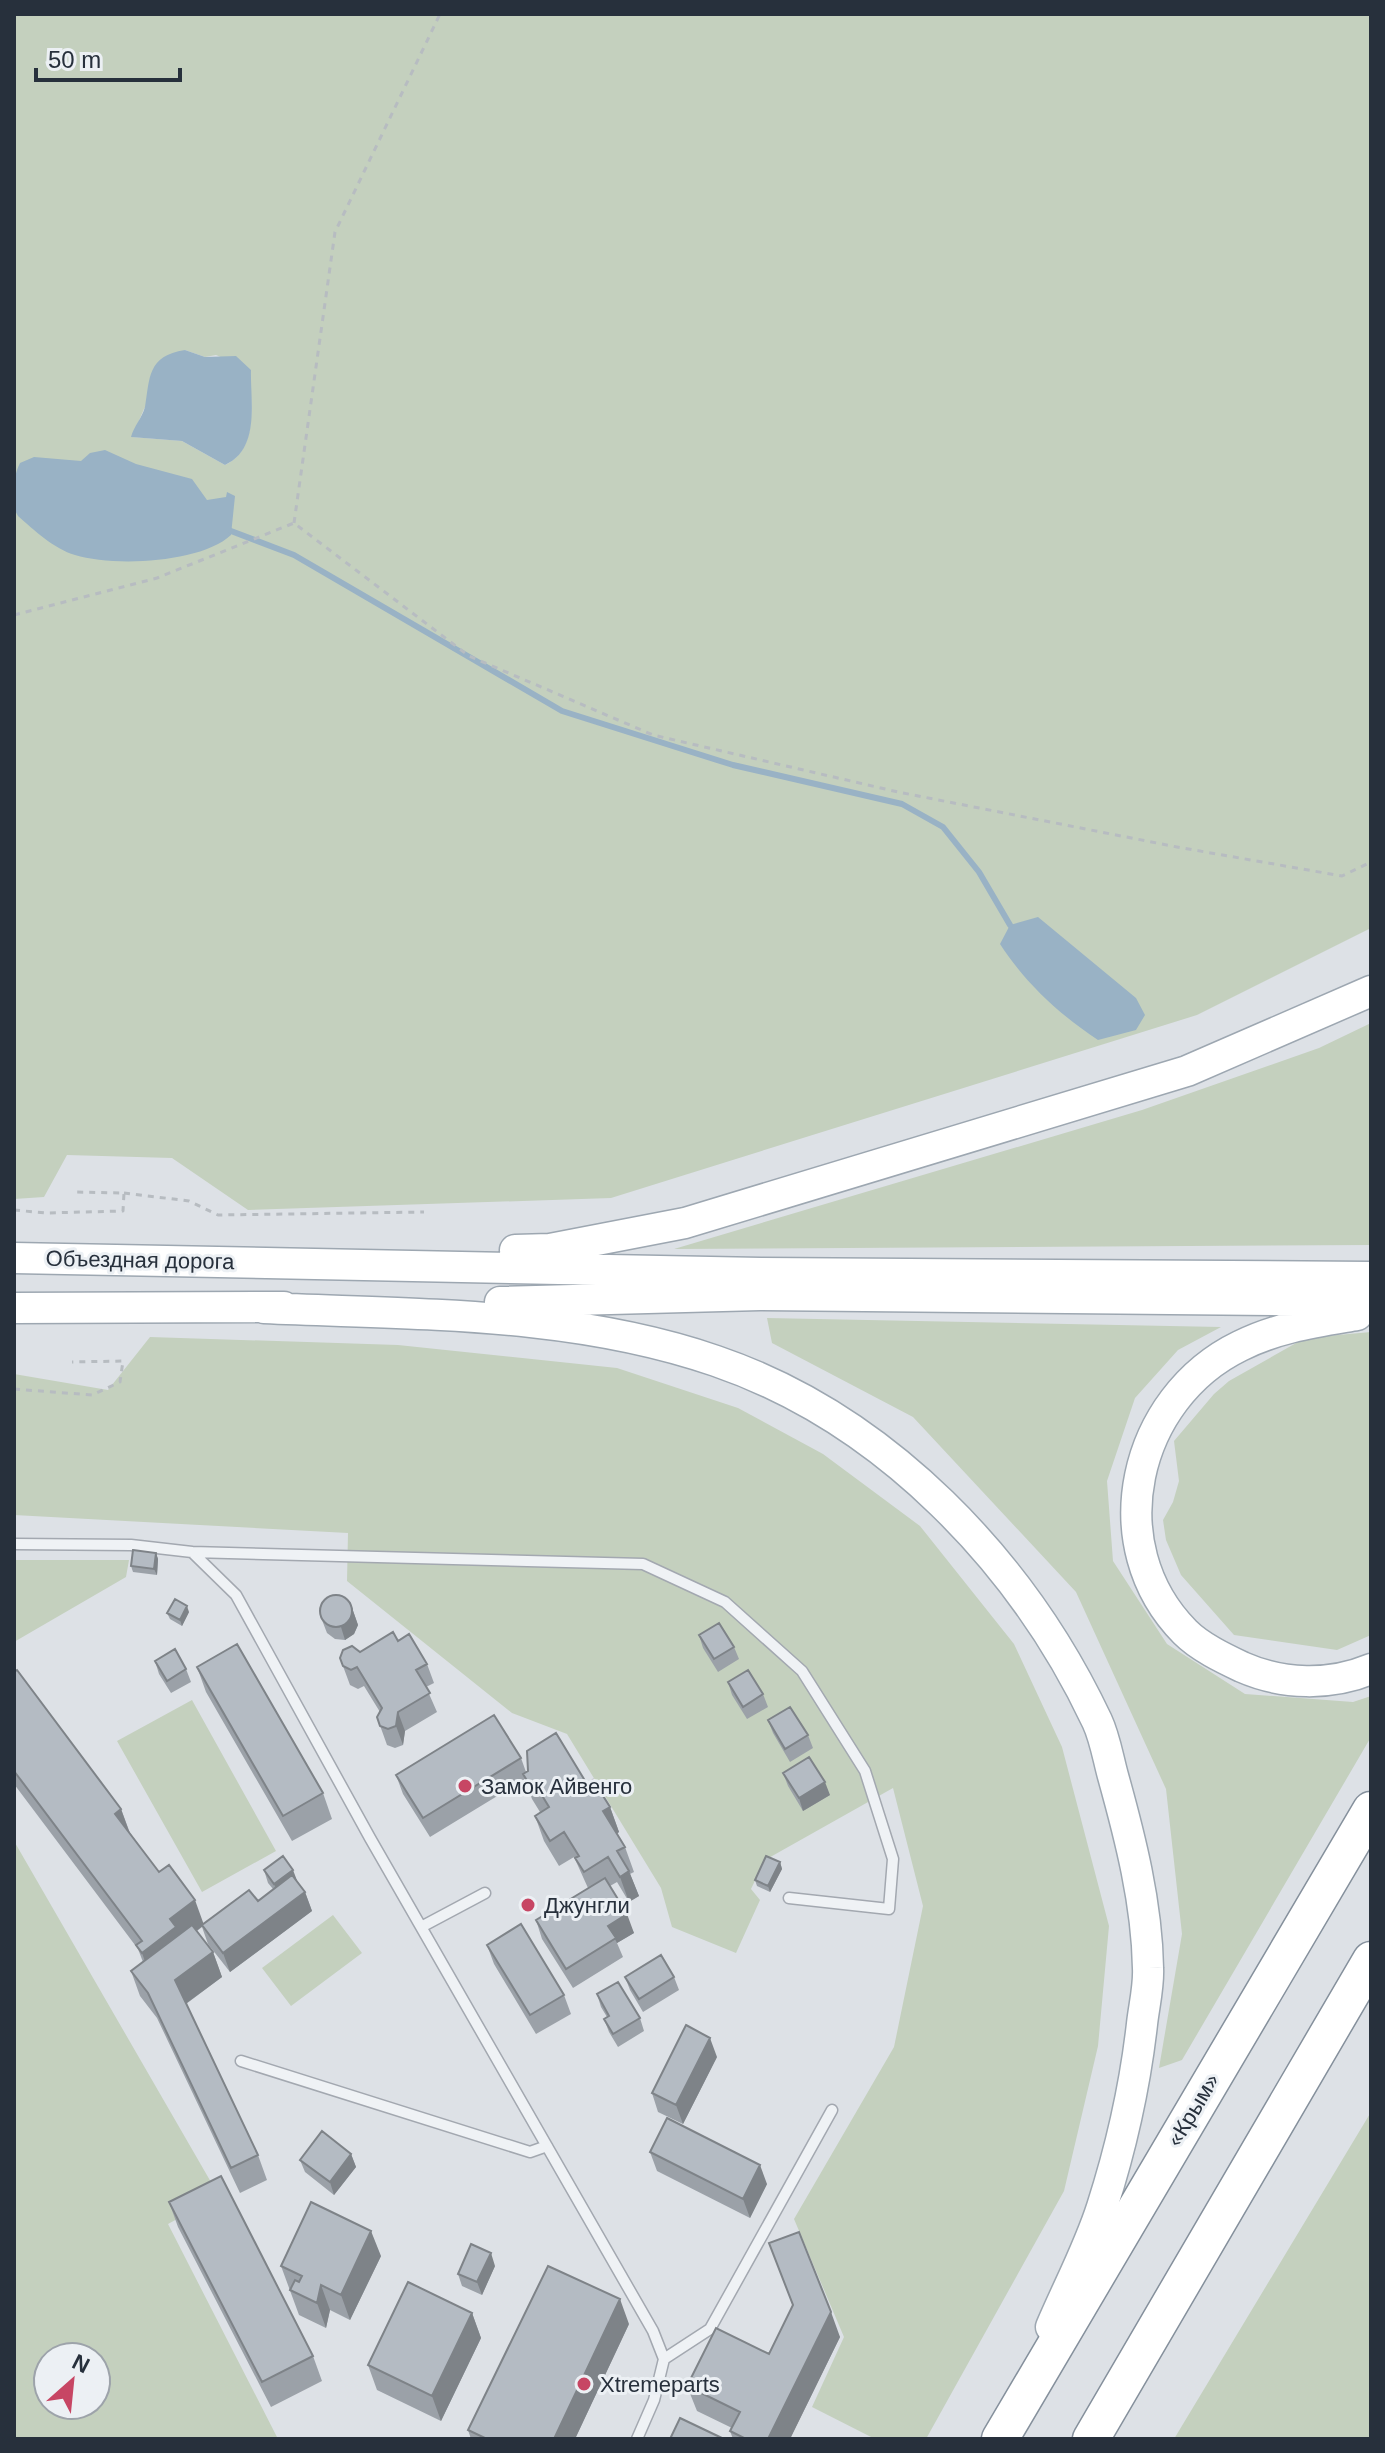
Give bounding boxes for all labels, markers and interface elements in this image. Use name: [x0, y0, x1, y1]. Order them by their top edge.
scale bar: [36, 32, 180, 82]
text: 50 m: [48, 46, 101, 73]
street label: Объездная дорога: [45, 1246, 235, 1274]
place label: Замок Айвенго: [481, 1774, 632, 1799]
marker: Замок Айвенго: [456, 1777, 474, 1795]
place label: Джунгли: [544, 1893, 630, 1918]
marker: Джунгли: [519, 1896, 537, 1914]
street label: «Крым»: [1162, 2069, 1224, 2151]
north arrow: [32, 2341, 112, 2421]
text: N: [68, 2349, 94, 2378]
place label: Xtremeparts: [600, 2372, 720, 2397]
marker: Xtremeparts: [575, 2375, 593, 2393]

